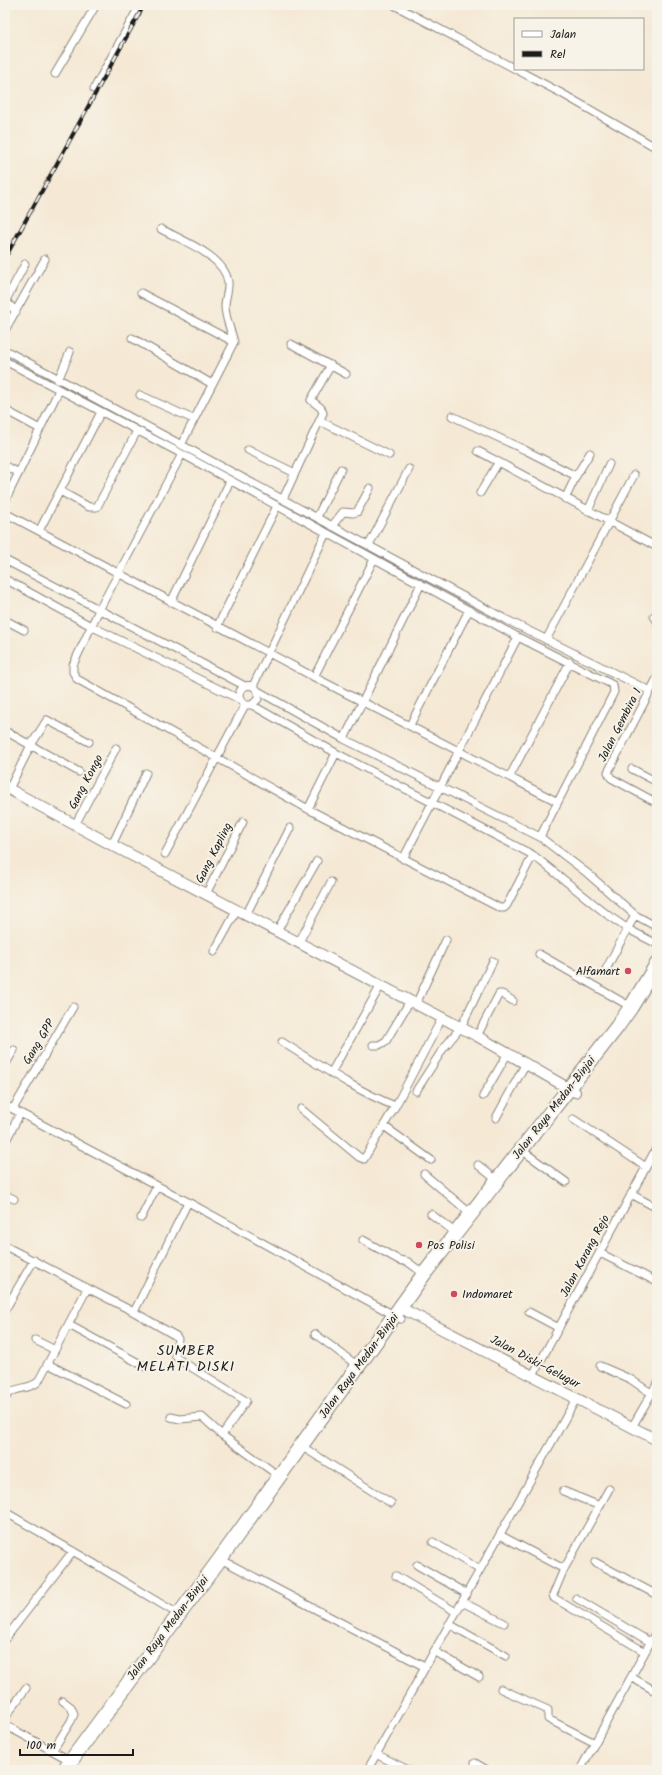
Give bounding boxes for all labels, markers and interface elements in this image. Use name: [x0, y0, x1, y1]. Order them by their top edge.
legend: [514, 18, 644, 70]
text: Jalan: [550, 25, 576, 44]
text: Rel: [550, 45, 565, 64]
street label: Jalan Gembira 1: [593, 685, 647, 765]
street label: Gang Kongo: [64, 751, 108, 813]
street label: Gang Kapling: [191, 819, 238, 887]
place label: Alfamart: [576, 962, 620, 981]
marker: Alfamart: [623, 966, 633, 976]
street label: Gang GPP: [18, 1015, 60, 1068]
street label: Jalan Raya Medan-Binjai: [508, 1051, 601, 1164]
street label: Jalan Karang Rejo: [555, 1211, 615, 1301]
place label: Pos Polisi: [427, 1236, 476, 1255]
marker: Pos Polisi: [414, 1240, 424, 1250]
place label: Indomaret: [462, 1285, 513, 1304]
marker: Indomaret: [449, 1289, 459, 1299]
street label: Jalan Raya Medan-Binjai: [314, 1308, 405, 1423]
street label: Jalan Diski–Gelugur: [487, 1330, 584, 1394]
district label: SUMBER MELATI DISKI: [137, 1340, 235, 1378]
street label: Jalan Raya Medan-Binjai: [122, 1571, 214, 1684]
scale bar: [20, 1731, 133, 1757]
text: 100 m: [26, 1736, 57, 1755]

